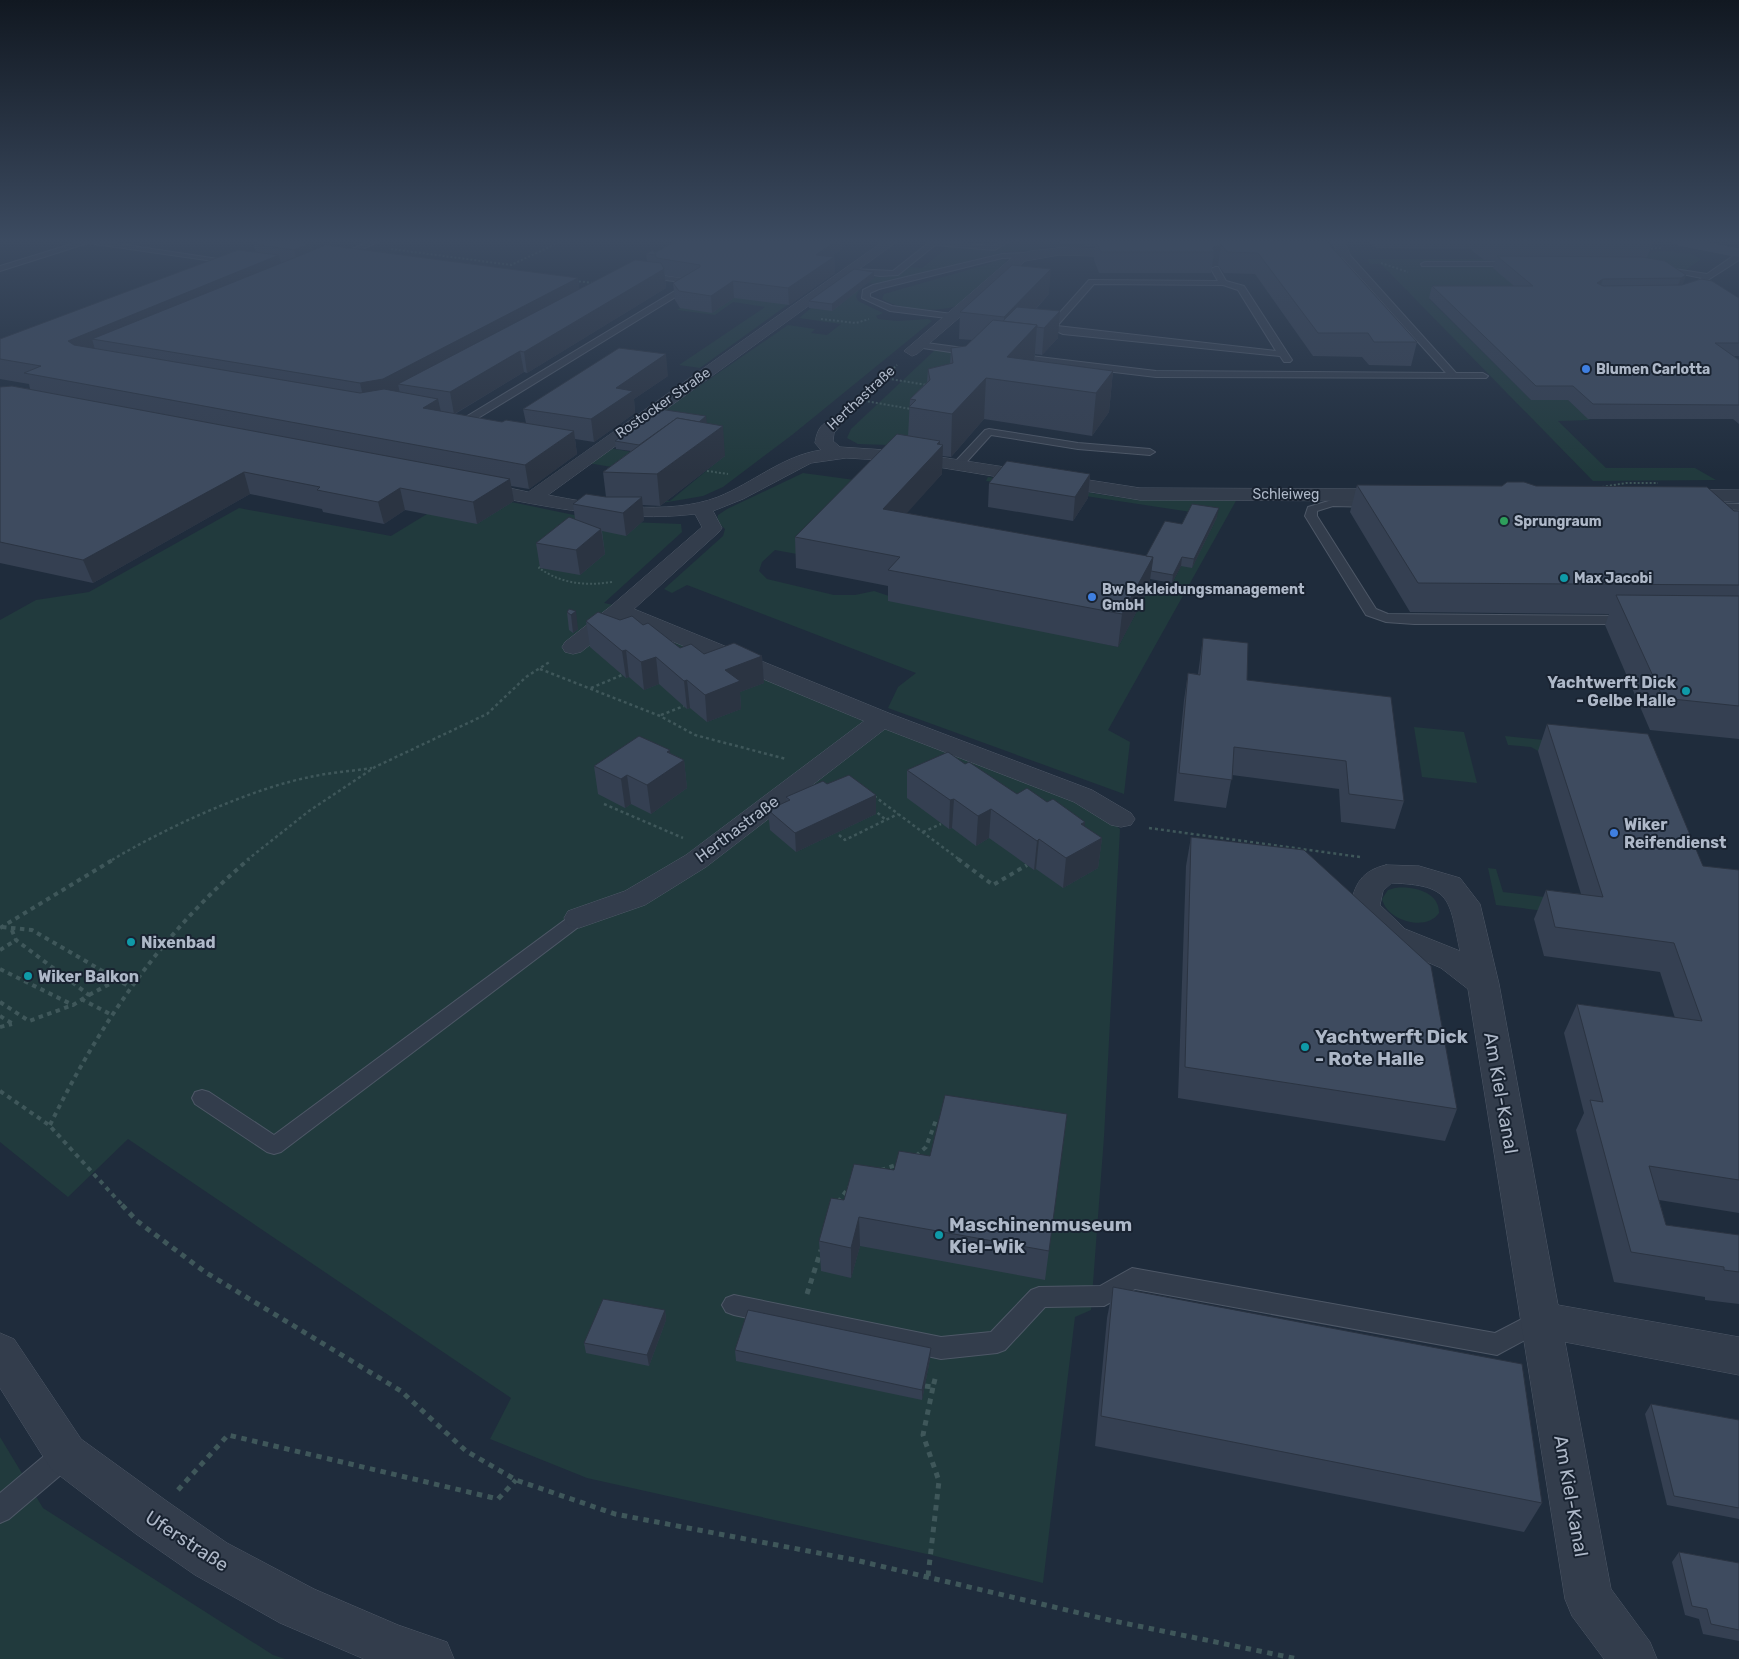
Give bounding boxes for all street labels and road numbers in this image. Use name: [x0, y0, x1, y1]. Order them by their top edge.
street label: Herthastraße: [824, 362, 899, 434]
street label: Rostocker Straße: [612, 364, 714, 442]
street label: Schleiweg: [1253, 486, 1319, 503]
street label: Herthastraße: [692, 792, 782, 866]
street label: Am Kiel-Kanal: [1479, 1030, 1523, 1156]
street label: Am Kiel-Kanal: [1549, 1433, 1593, 1559]
street label: Uferstraße: [141, 1506, 233, 1576]

